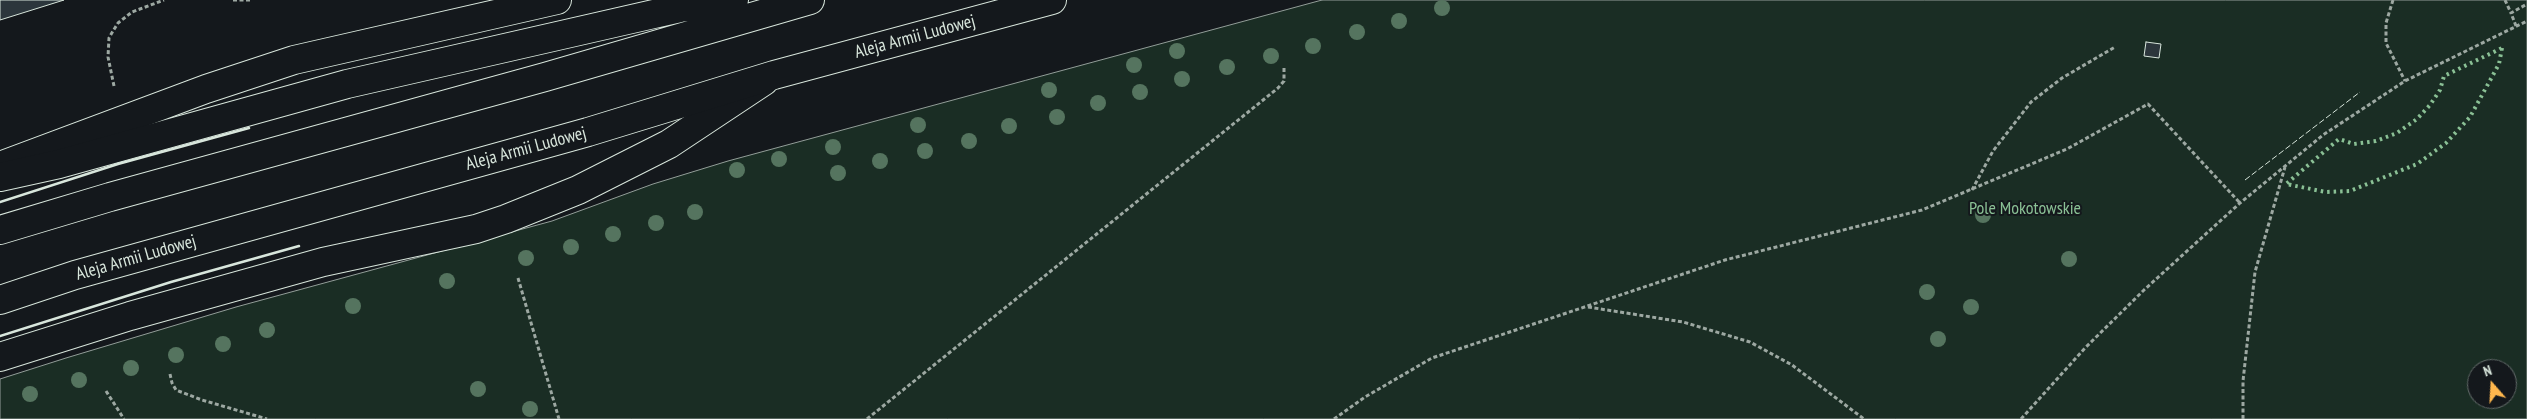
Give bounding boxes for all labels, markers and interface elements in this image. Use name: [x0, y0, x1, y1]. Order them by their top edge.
street label: Aleja Armii Ludowej: [852, 11, 978, 63]
street label: Aleja Armii Ludowej: [463, 123, 589, 175]
park label: Pole Mokotowskie: [1969, 198, 2081, 220]
street label: Aleja Armii Ludowej: [73, 231, 199, 285]
north arrow: [2467, 359, 2517, 409]
text: N: [2481, 361, 2494, 381]

